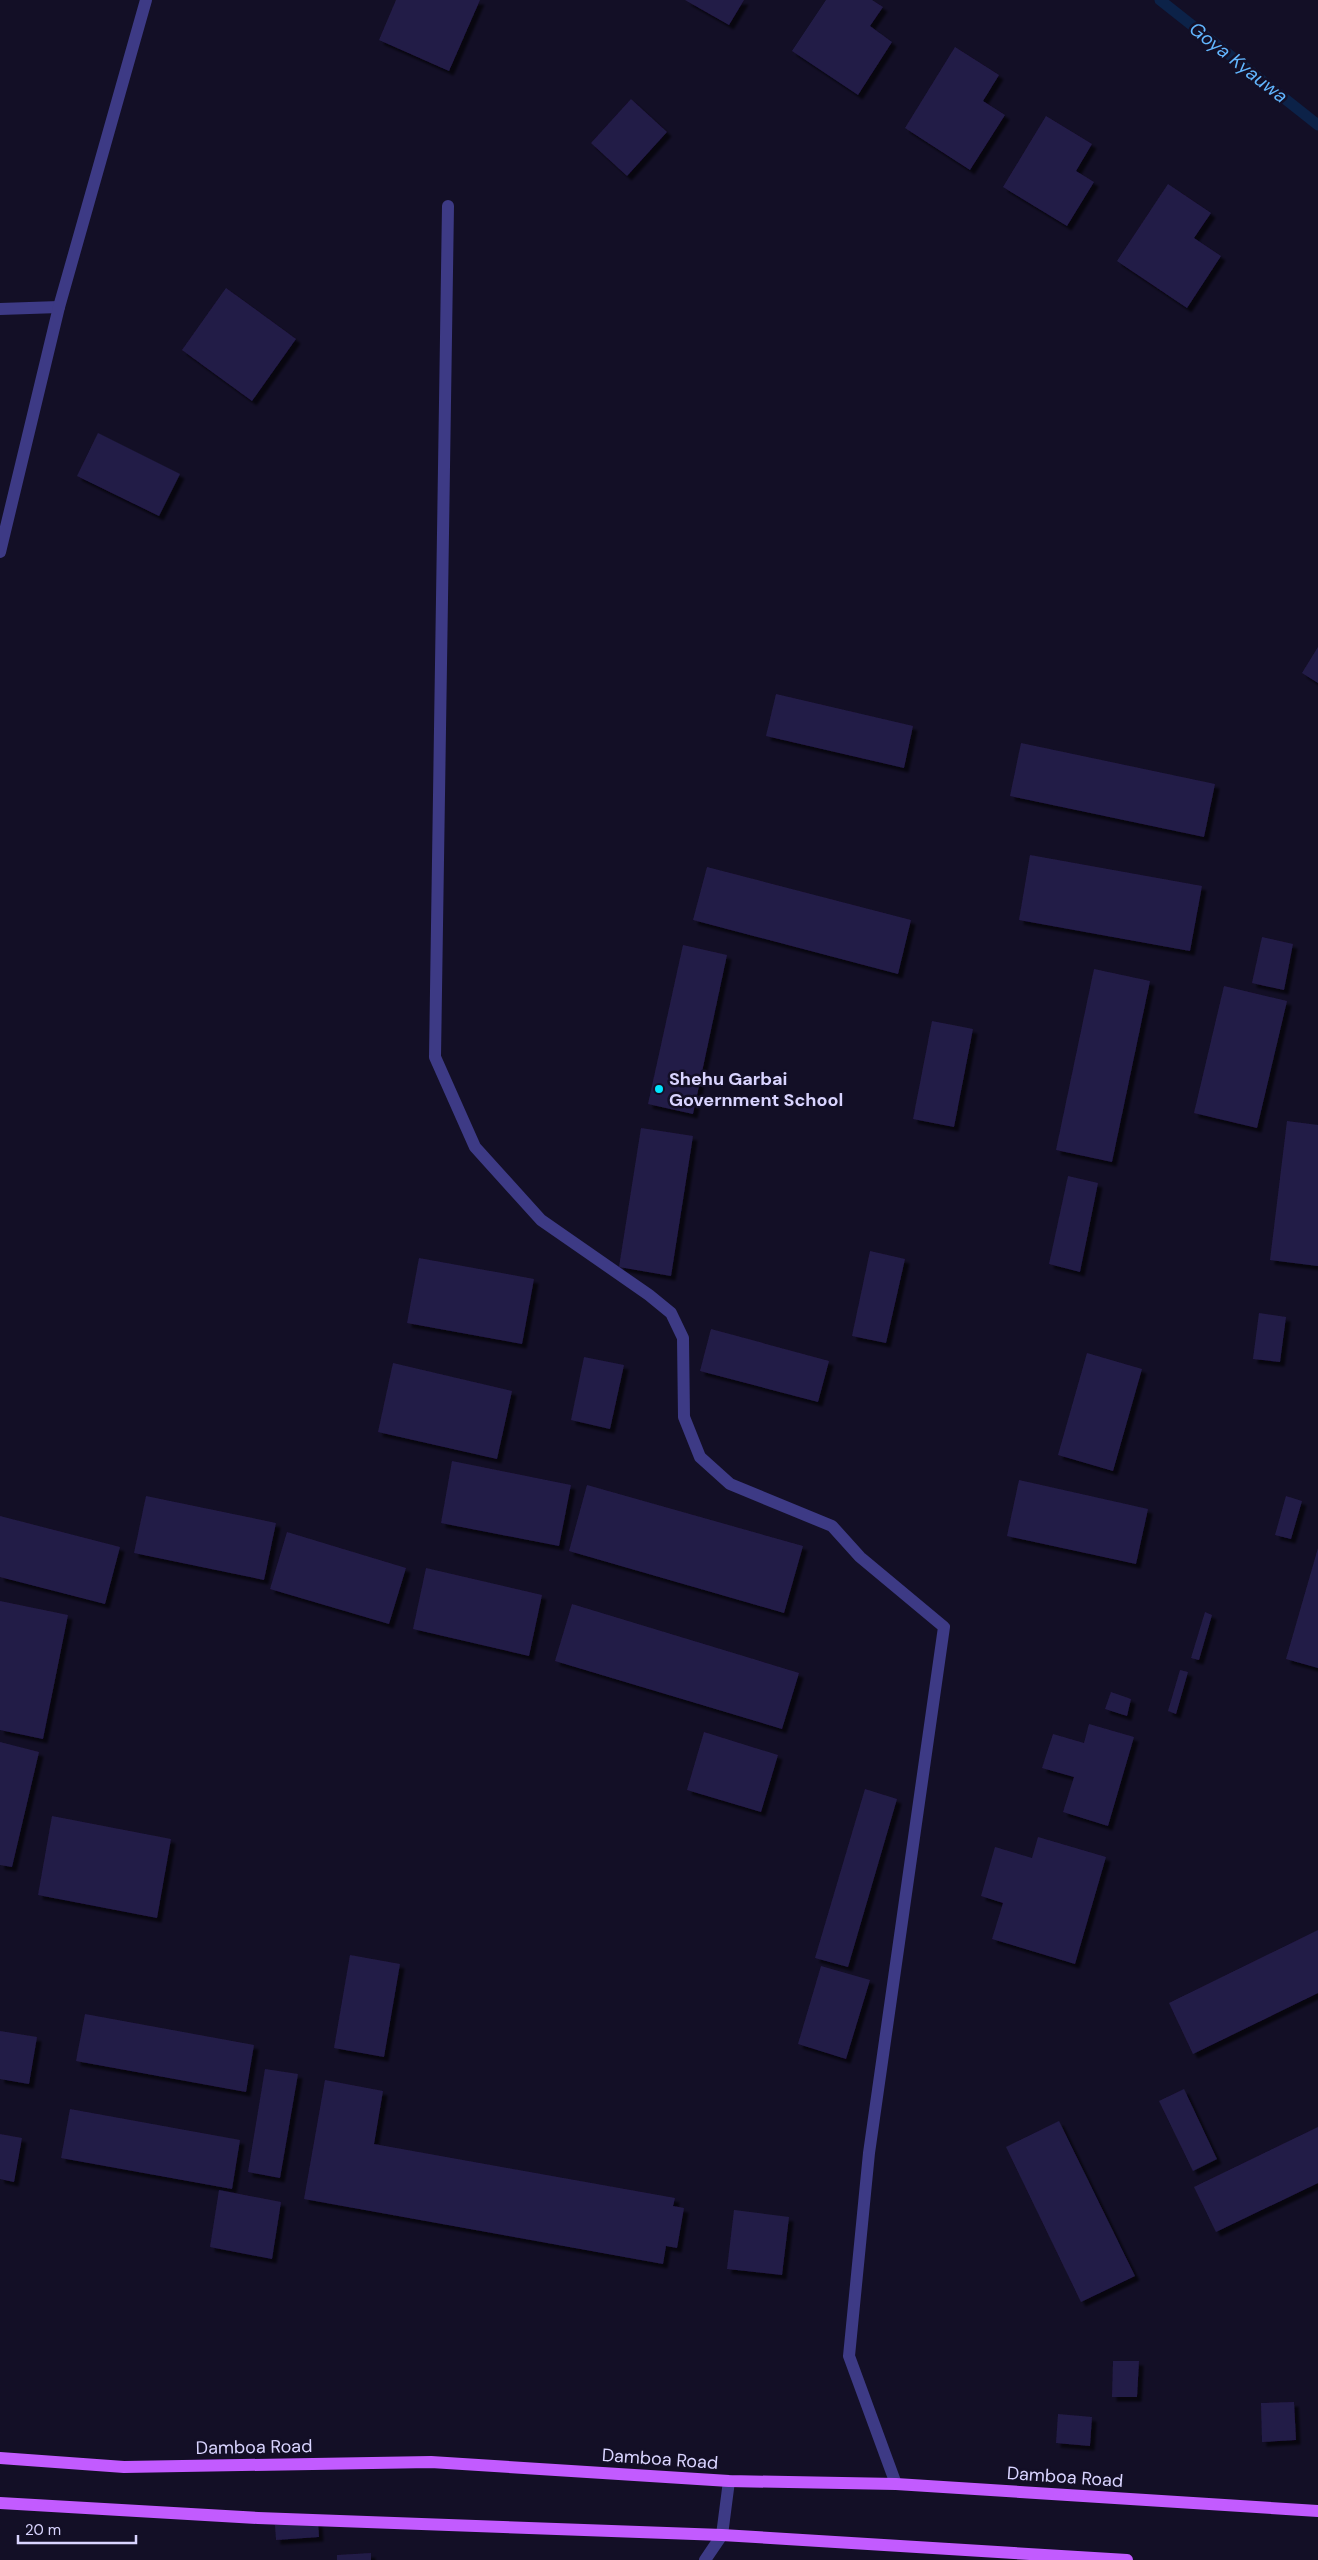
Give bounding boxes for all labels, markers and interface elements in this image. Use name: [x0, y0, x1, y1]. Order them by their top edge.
water label: Goya Kyauwa: [1184, 16, 1293, 109]
place label: Shehu Garbai Government School: [669, 1067, 843, 1112]
marker: Shehu Garbai Government School: [653, 1083, 665, 1095]
street label: Damboa Road: [195, 2434, 313, 2460]
street label: Damboa Road: [601, 2443, 719, 2475]
street label: Damboa Road: [1006, 2461, 1124, 2493]
scale bar: [18, 2512, 135, 2544]
text: 20 m: [25, 2520, 61, 2540]

